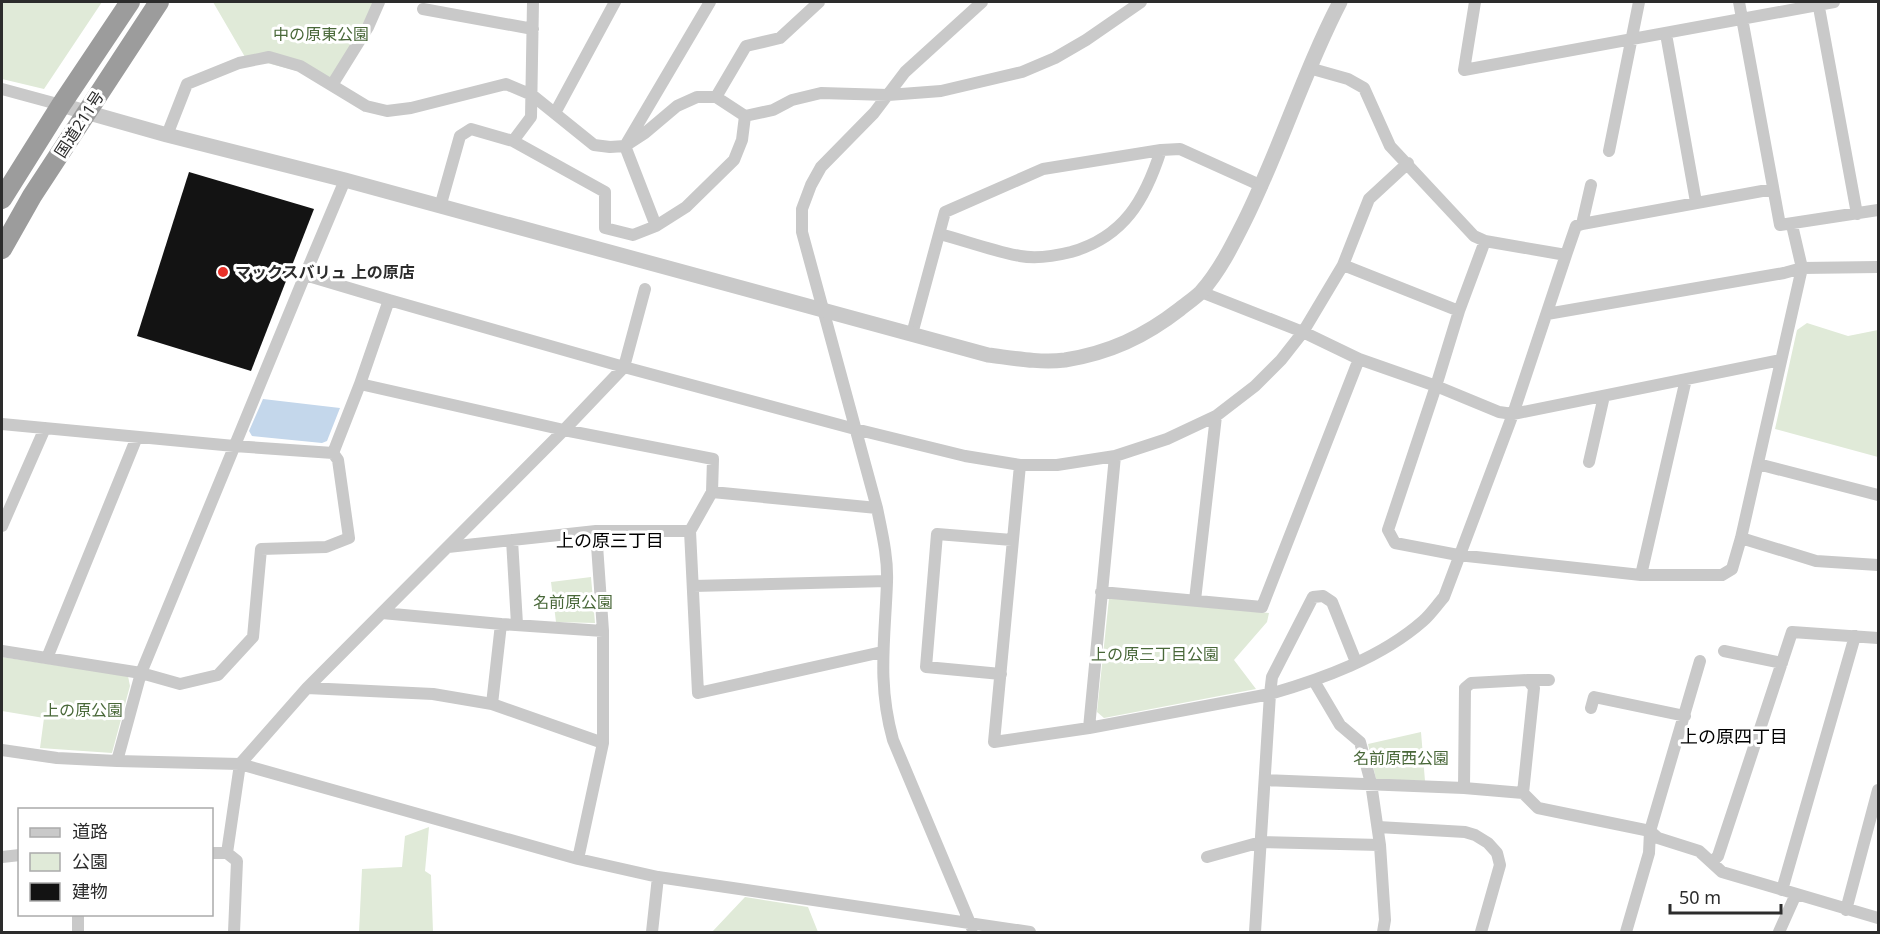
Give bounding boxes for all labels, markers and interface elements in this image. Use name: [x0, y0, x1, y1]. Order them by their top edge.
park label: 中の原東公園: [273, 23, 369, 45]
street label: 国道211号: [49, 86, 109, 162]
place label: マックスバリュ 上の原店: [235, 261, 415, 283]
marker: マックスバリュ 上の原店: [216, 265, 230, 279]
district label: 上の原三丁目: [556, 528, 664, 552]
park label: 名前原公園: [533, 591, 613, 613]
park label: 上の原三丁目公園: [1091, 643, 1219, 665]
park label: 上の原公園: [43, 699, 123, 721]
district label: 上の原四丁目: [1680, 724, 1788, 748]
park label: 名前原西公園: [1353, 747, 1449, 769]
legend: [18, 808, 213, 916]
text: 道路: [72, 819, 108, 843]
text: 公園: [72, 849, 108, 873]
scale bar: [1670, 877, 1781, 915]
text: 建物: [72, 879, 108, 903]
text: 50 m: [1679, 885, 1721, 909]

